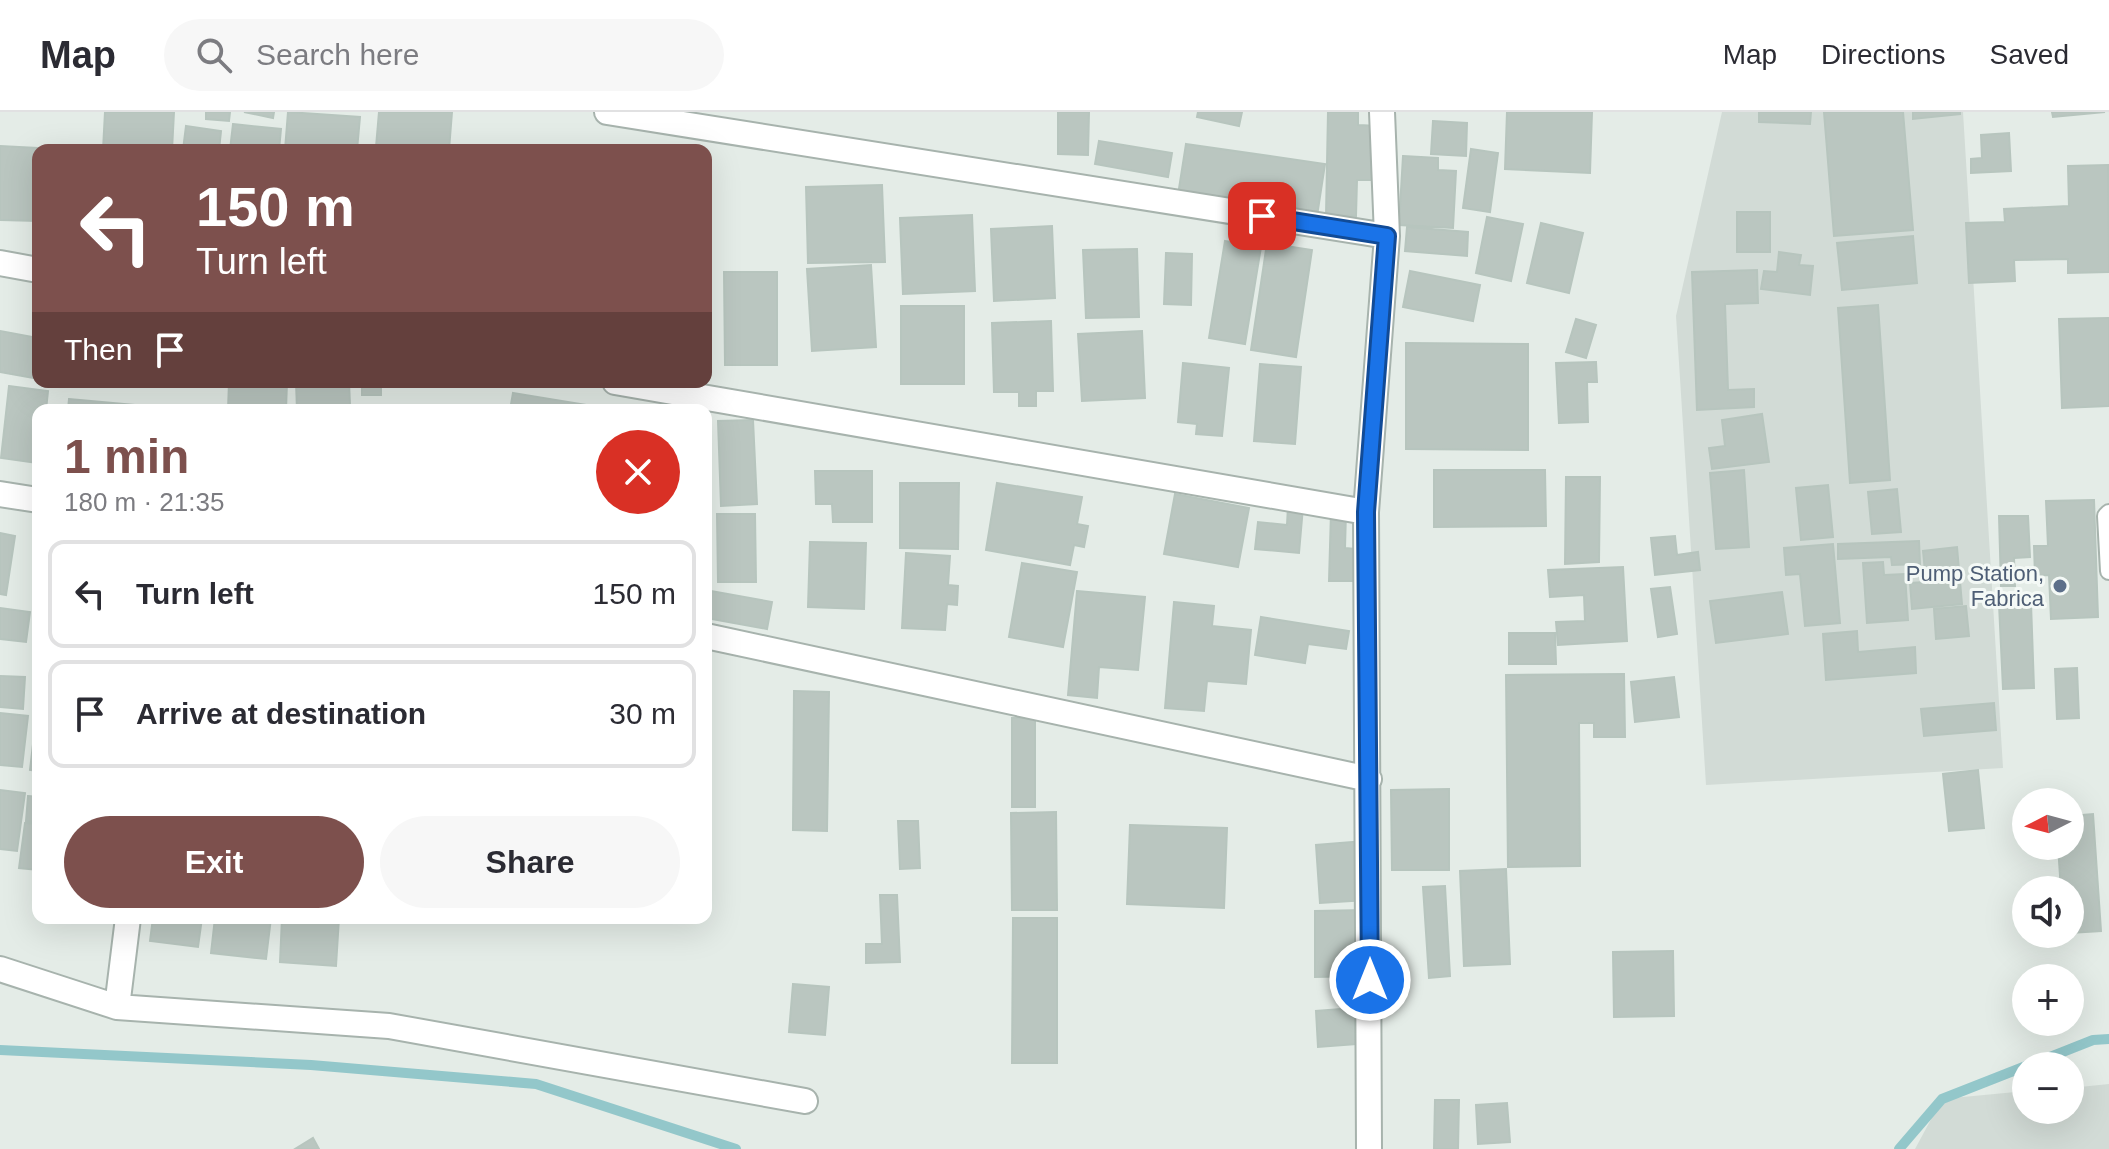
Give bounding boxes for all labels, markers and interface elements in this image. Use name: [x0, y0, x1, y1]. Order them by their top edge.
search box: [164, 19, 724, 91]
icon: search: [192, 33, 236, 77]
text: Map: [40, 34, 116, 76]
text: Search here: [256, 38, 419, 71]
text: Map: [1723, 39, 1777, 70]
text: Directions: [1821, 39, 1946, 70]
text: Saved: [1990, 39, 2069, 70]
text: 150 m: [196, 175, 355, 238]
icon: left: [64, 176, 168, 280]
pin: [1228, 182, 1296, 250]
icon: arrive: [1240, 194, 1284, 238]
text: Turn left: [196, 241, 327, 282]
icon: arrive: [148, 328, 192, 372]
text: Then: [64, 333, 132, 366]
text: 1 min: [64, 430, 189, 483]
button: close: [596, 430, 680, 514]
text: 180 m · 21:35: [64, 487, 224, 517]
place label: Pump Station, Fabrica: [1906, 561, 2045, 611]
icon: left: [68, 572, 112, 616]
text: Turn left: [136, 577, 254, 610]
text: 150 m: [593, 577, 676, 610]
marker: Pump Station, Fabrica: [2051, 577, 2069, 595]
icon: arrive: [68, 692, 112, 736]
text: Arrive at destination: [136, 697, 426, 730]
text: 30 m: [609, 697, 676, 730]
north arrow: [2012, 788, 2084, 860]
map controls: [2012, 788, 2084, 1124]
button: Exit: [64, 816, 364, 908]
button: Share: [380, 816, 680, 908]
button: sound: [2012, 876, 2084, 948]
position arrow: [1328, 938, 1412, 1022]
button: +: [2012, 964, 2084, 1036]
button: −: [2012, 1052, 2084, 1124]

